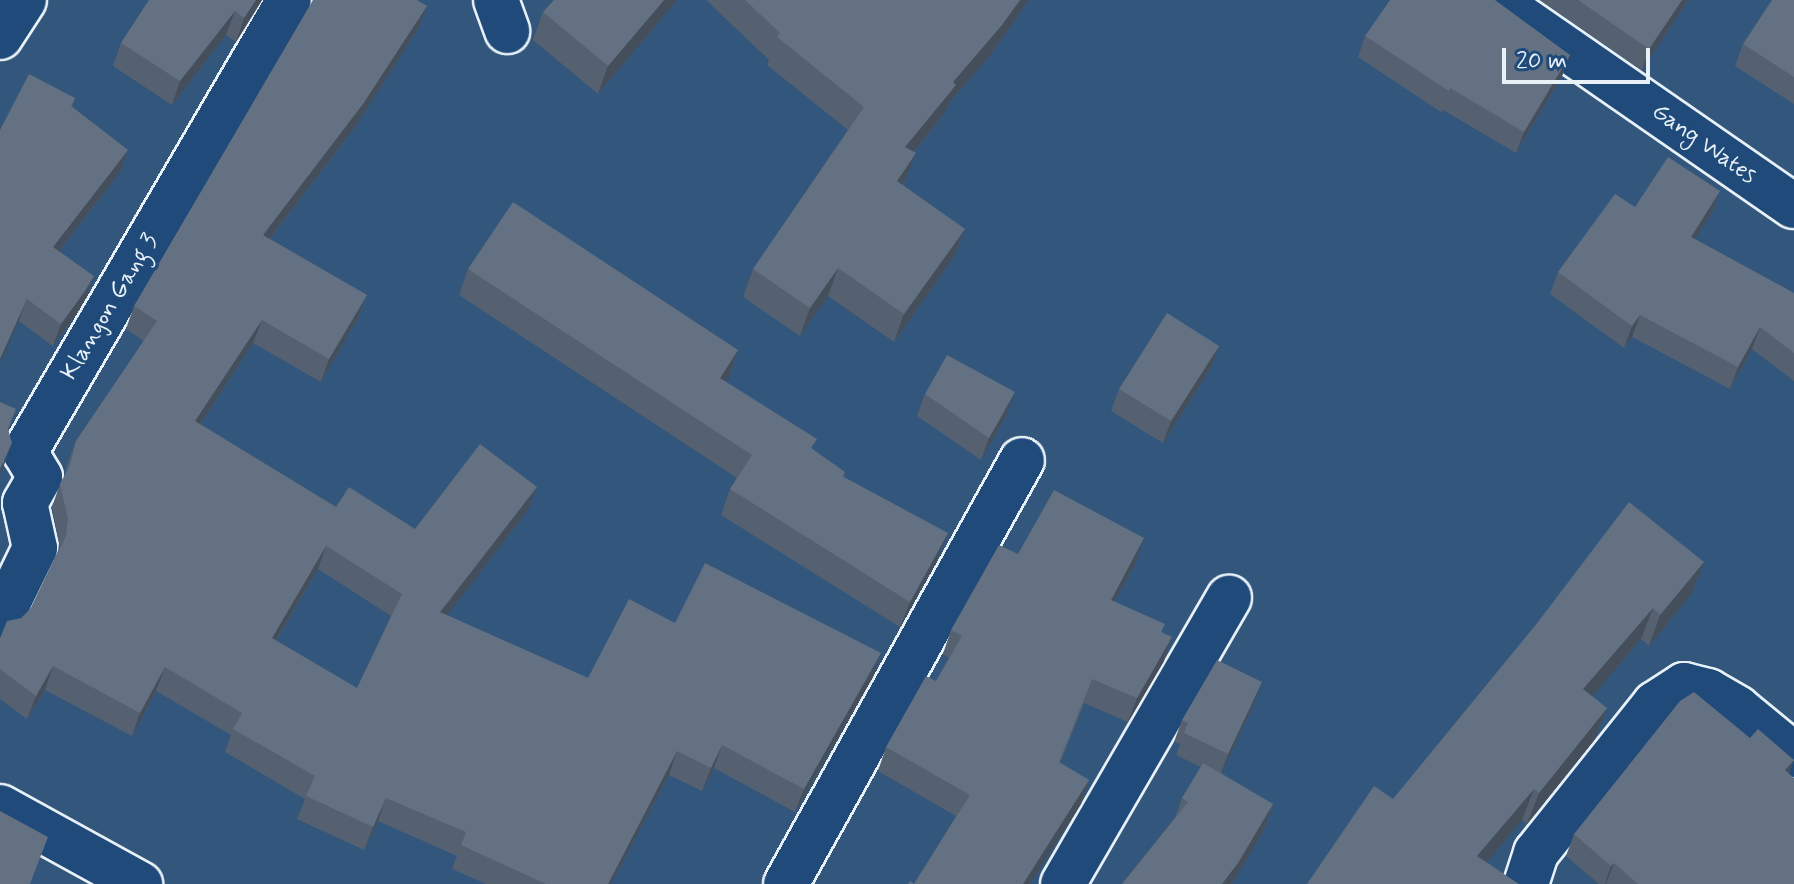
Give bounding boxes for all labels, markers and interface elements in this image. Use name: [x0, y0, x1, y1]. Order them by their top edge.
scale bar: [1506, 32, 1654, 82]
text: 20 m: [1516, 46, 1567, 77]
street label: Gang Wates: [1646, 97, 1762, 191]
street label: Klangon Gang 3: [55, 229, 165, 385]

